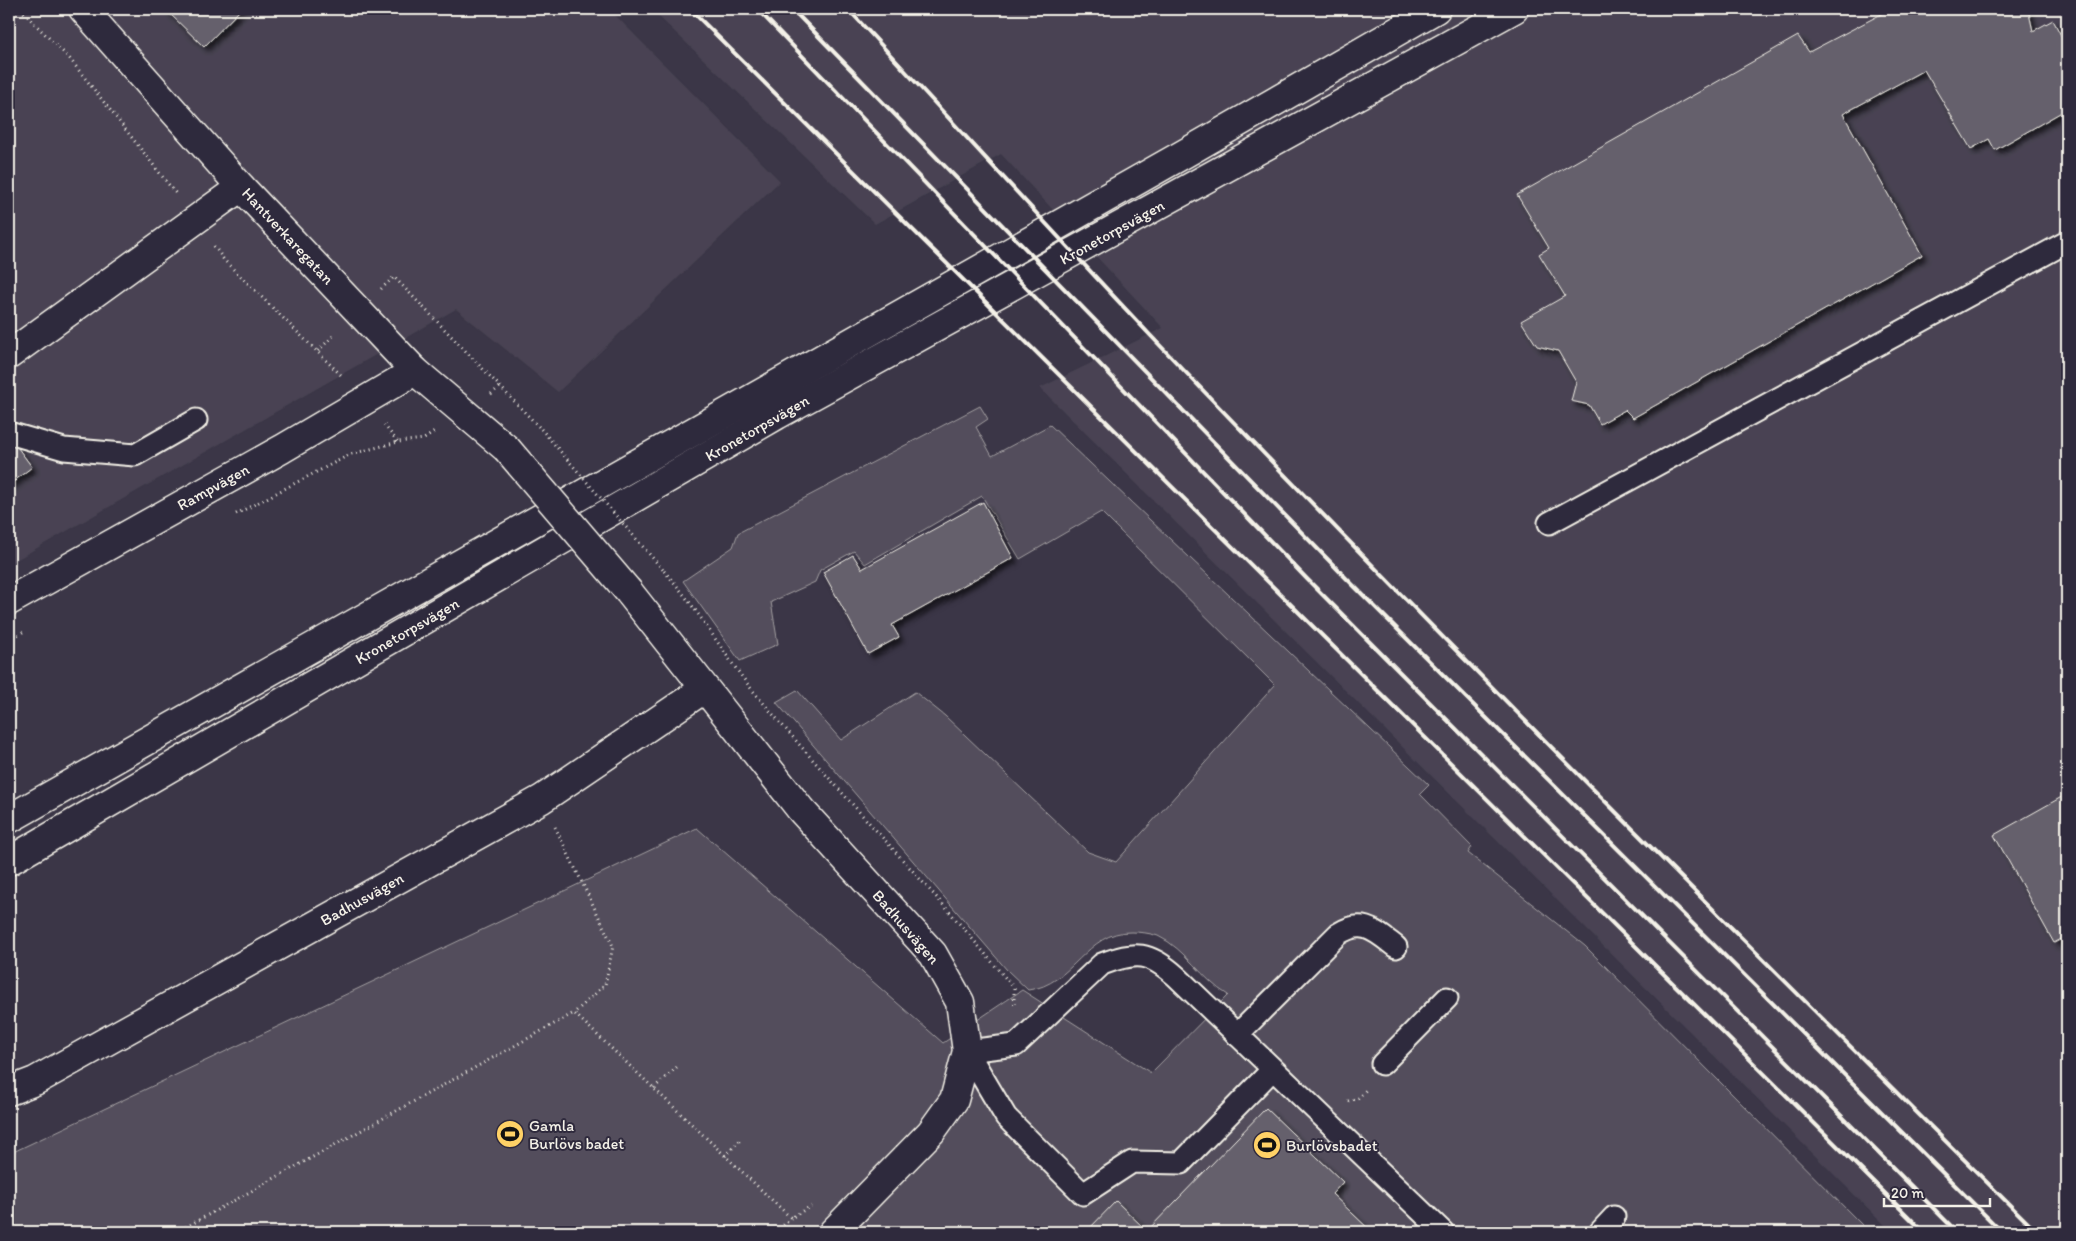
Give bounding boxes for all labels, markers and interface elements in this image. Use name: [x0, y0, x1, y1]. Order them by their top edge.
street label: Hantverkaregatan: [238, 184, 338, 288]
street label: Kronetorpsvägen: [1056, 195, 1168, 269]
street label: Kronetorpsvägen: [702, 391, 812, 465]
street label: Rampvägen: [174, 459, 253, 515]
street label: Kronetorpsvägen: [352, 594, 462, 668]
street label: Badhusvägen: [317, 868, 407, 930]
street label: Badhusvägen: [869, 886, 943, 968]
place label: Gamla Burlövs badet: [529, 1116, 624, 1153]
sports icon: Gamla Burlövs badet: [495, 1119, 525, 1149]
sports icon: Burlövsbadet: [1252, 1130, 1282, 1160]
place label: Burlövsbadet: [1286, 1136, 1378, 1155]
scale bar: [1884, 1176, 1990, 1208]
text: 20 m: [1891, 1184, 1925, 1202]

